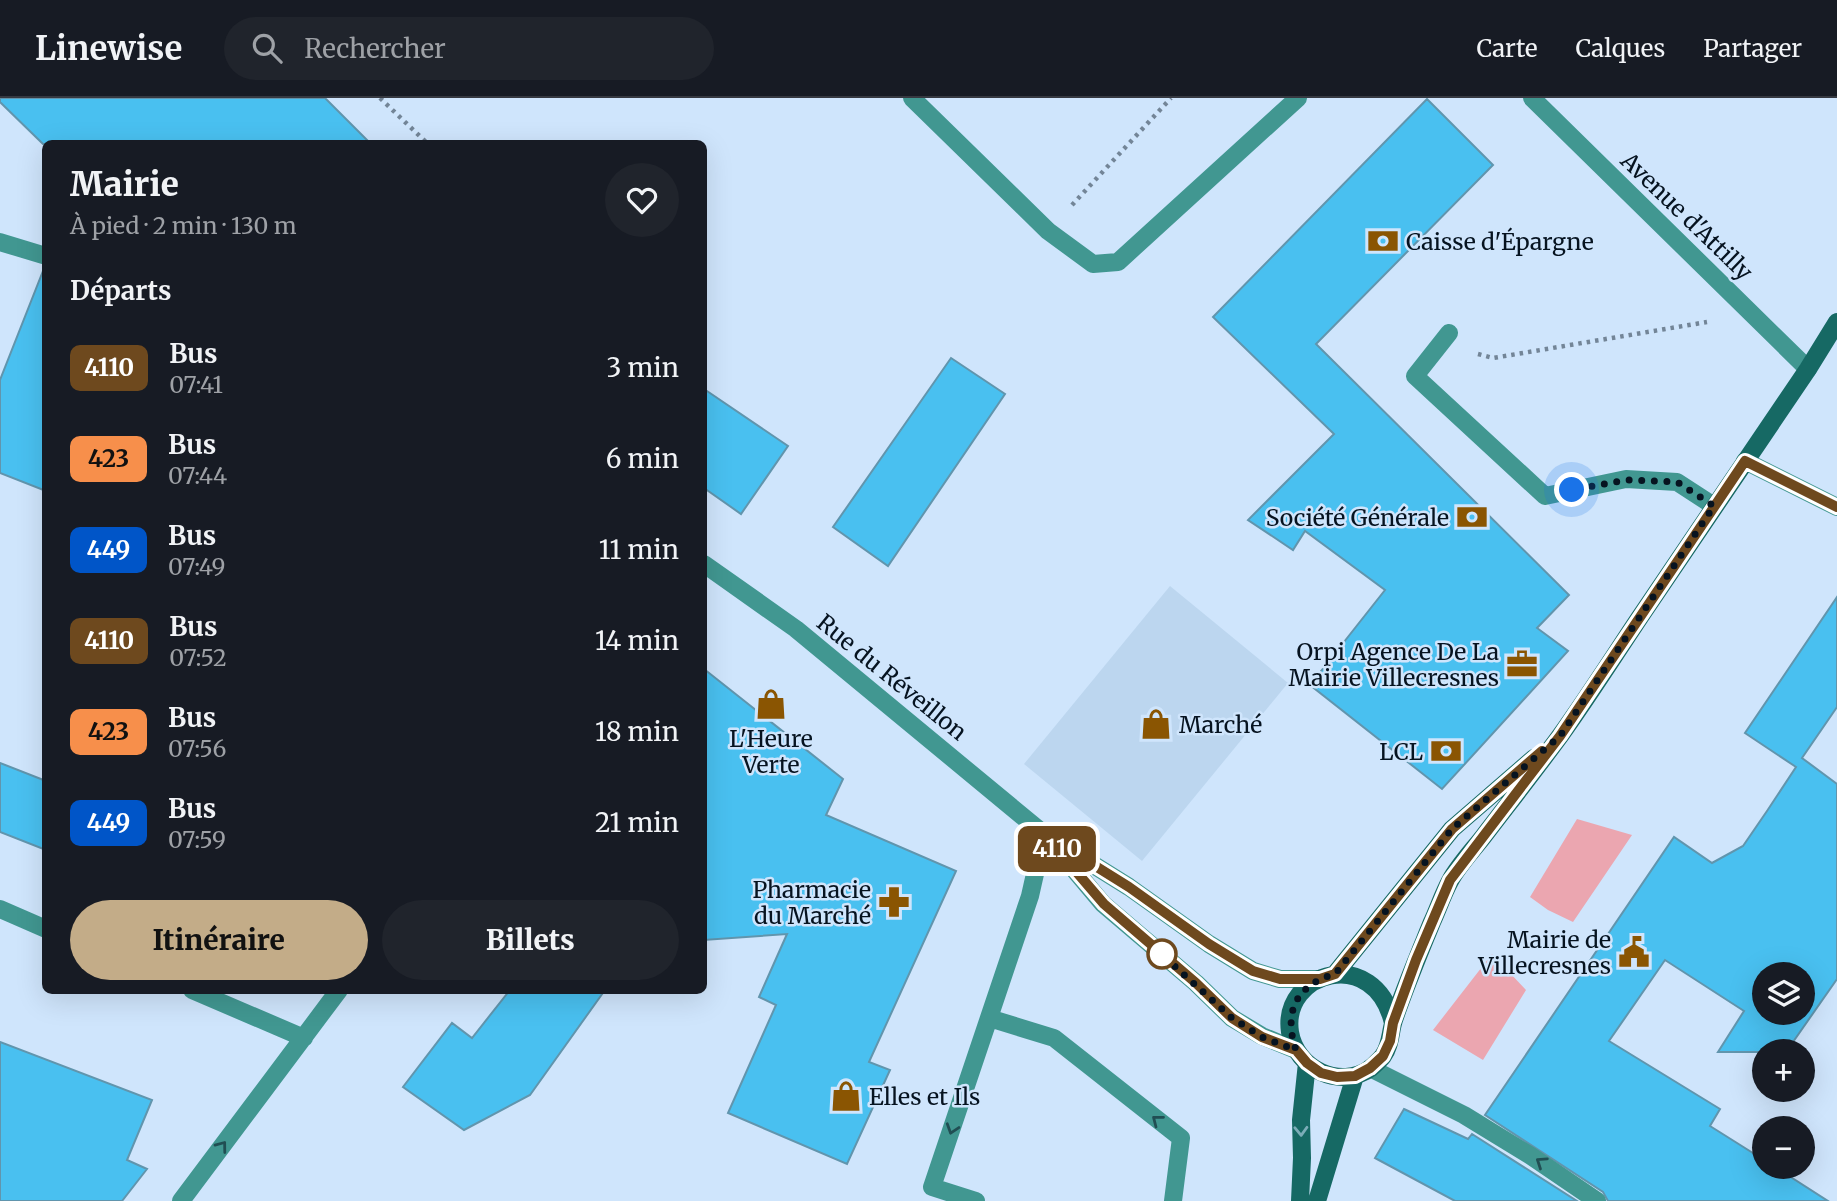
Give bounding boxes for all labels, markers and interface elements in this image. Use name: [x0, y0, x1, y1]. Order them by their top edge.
search box: [224, 17, 714, 80]
text: Linewise: [35, 28, 182, 69]
icon: search: [248, 29, 286, 67]
text: Rechercher: [304, 32, 446, 65]
text: Carte: [1476, 33, 1537, 64]
text: Calques: [1575, 33, 1665, 64]
text: Partager: [1703, 33, 1802, 64]
street label: Avenue d'Attilly: [1614, 145, 1759, 287]
button: heart: [605, 163, 679, 237]
text: Mairie: [70, 164, 179, 205]
text: À pied · 2 min · 130 m: [70, 211, 297, 240]
bank icon: Caisse d'Épargne: [1366, 224, 1400, 258]
place label: Caisse d'Épargne: [1406, 227, 1594, 256]
text: Départs: [70, 274, 171, 307]
text: Bus: [169, 337, 217, 370]
text: 3 min: [607, 351, 679, 384]
text: 4110: [84, 352, 134, 383]
text: 07:41: [169, 370, 223, 399]
text: Bus: [168, 428, 216, 461]
text: 6 min: [606, 442, 679, 475]
text: 423: [88, 443, 129, 474]
text: 07:44: [168, 461, 227, 490]
your location: [1554, 472, 1589, 507]
bank icon: Société Générale: [1455, 500, 1489, 534]
place label: Société Générale: [1266, 503, 1449, 532]
text: Bus: [168, 519, 216, 552]
text: 11 min: [599, 533, 679, 566]
text: 449: [87, 534, 130, 565]
text: 07:49: [168, 552, 225, 581]
street label: Rue du Réveillon: [811, 608, 973, 746]
text: Bus: [169, 610, 217, 643]
text: 14 min: [595, 624, 679, 657]
text: 4110: [84, 625, 134, 656]
place label: Orpi Agence De La Mairie Villecresnes: [1288, 637, 1499, 692]
text: 07:52: [169, 643, 227, 672]
office icon: Orpi Agence De La Mairie Villecresnes: [1505, 647, 1539, 681]
shop icon: L'Heure Verte: [754, 687, 788, 721]
text: Bus: [168, 701, 216, 734]
shop icon: Marché: [1139, 707, 1173, 741]
place label: Marché: [1179, 710, 1262, 739]
text: 18 min: [595, 715, 679, 748]
text: 423: [88, 716, 129, 747]
place label: L'Heure Verte: [729, 724, 813, 779]
text: 07:56: [168, 734, 226, 763]
bank icon: LCL: [1429, 734, 1463, 768]
place label: LCL: [1379, 737, 1423, 766]
text: Bus: [168, 792, 216, 825]
text: 21 min: [595, 806, 679, 839]
text: 449: [87, 807, 130, 838]
text: 07:59: [168, 825, 226, 854]
line badge: 4110: [1008, 826, 1106, 872]
text: 4110: [1032, 833, 1082, 864]
place label: Pharmacie du Marché: [752, 875, 871, 930]
pharmacy icon: Pharmacie du Marché: [877, 885, 911, 919]
button: Itinéraire: [70, 900, 368, 980]
button: Billets: [382, 900, 679, 980]
place label: Mairie de Villecresnes: [1477, 925, 1611, 980]
public building icon: Mairie de Villecresnes: [1617, 935, 1651, 969]
unlabelled marker: [1147, 939, 1177, 969]
map controls: [1752, 962, 1815, 1179]
button: layers: [1752, 962, 1815, 1025]
button: +: [1752, 1039, 1815, 1102]
shop icon: Elles et Ils: [829, 1079, 863, 1113]
place label: Elles et Ils: [869, 1082, 980, 1111]
one-way arrow: [1153, 1116, 1166, 1128]
button: −: [1752, 1116, 1815, 1179]
one-way arrow: [946, 1122, 960, 1135]
one-way arrow: [1294, 1126, 1309, 1137]
one-way arrow: [214, 1142, 227, 1154]
one-way arrow: [1536, 1158, 1549, 1170]

